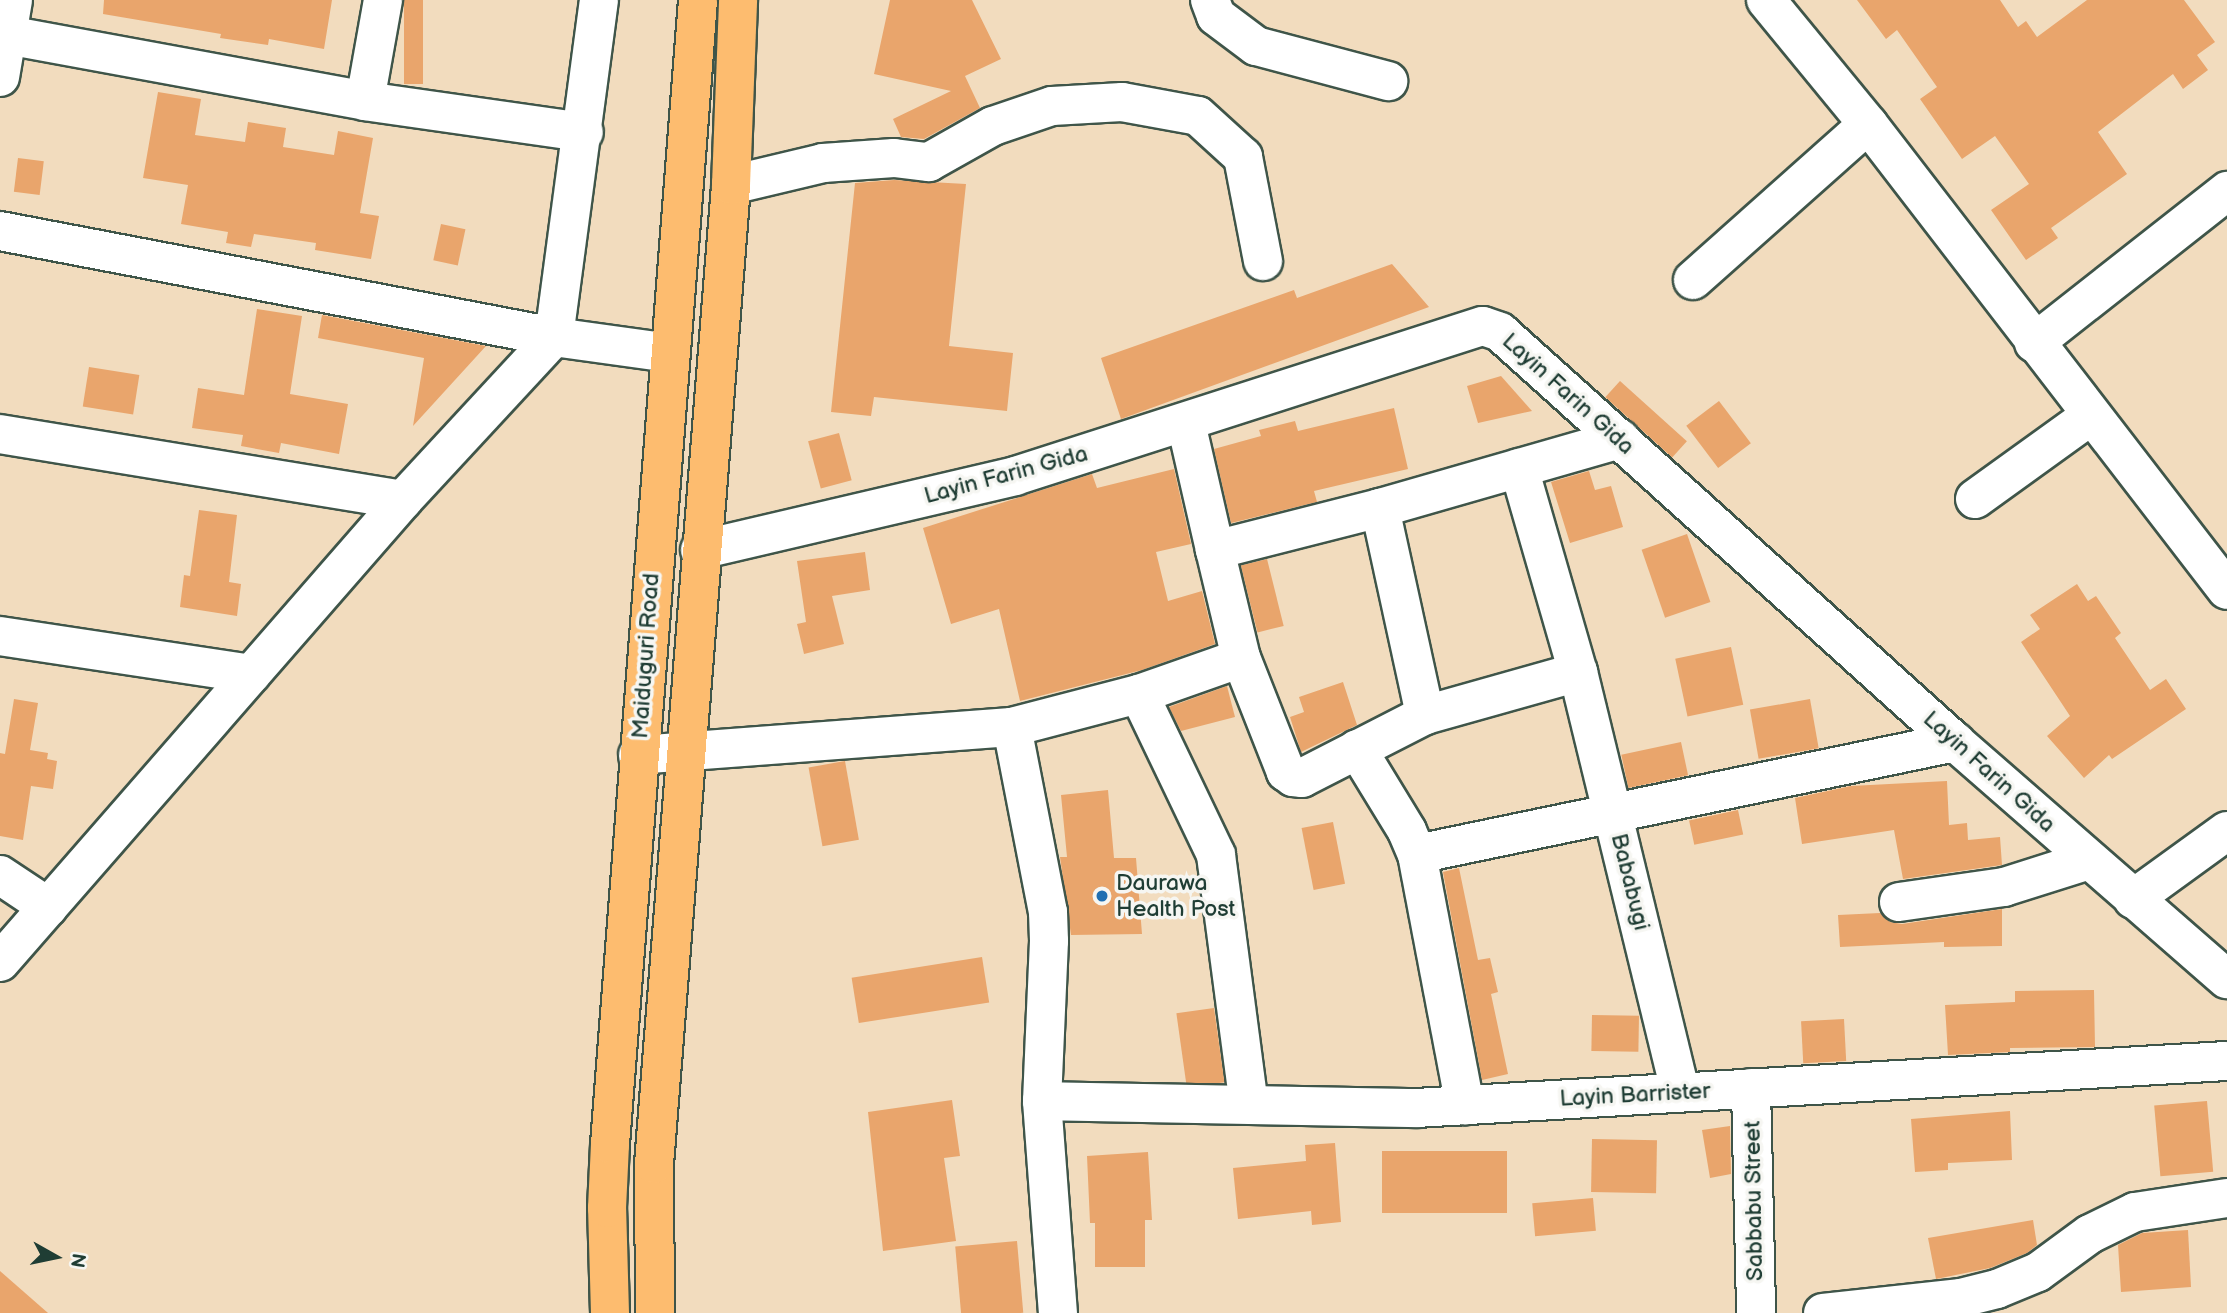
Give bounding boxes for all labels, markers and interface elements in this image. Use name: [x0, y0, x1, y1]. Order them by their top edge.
street label: Layin Farin Gida: [1496, 327, 1640, 461]
street label: Layin Farin Gida: [921, 440, 1091, 510]
street label: Maiduguri Road: [626, 572, 666, 740]
street label: Layin Farin Gida: [1917, 705, 2061, 839]
street label: Bababugi: [1605, 831, 1655, 933]
place label: Daurawa Health Post: [1116, 869, 1236, 923]
marker: Daurawa Health Post: [1094, 888, 1110, 904]
street label: Layin Barrister: [1559, 1077, 1711, 1113]
street label: Sabbabu Street: [1739, 1120, 1769, 1282]
north arrow: [21, 1222, 91, 1292]
text: N: [65, 1252, 90, 1269]

